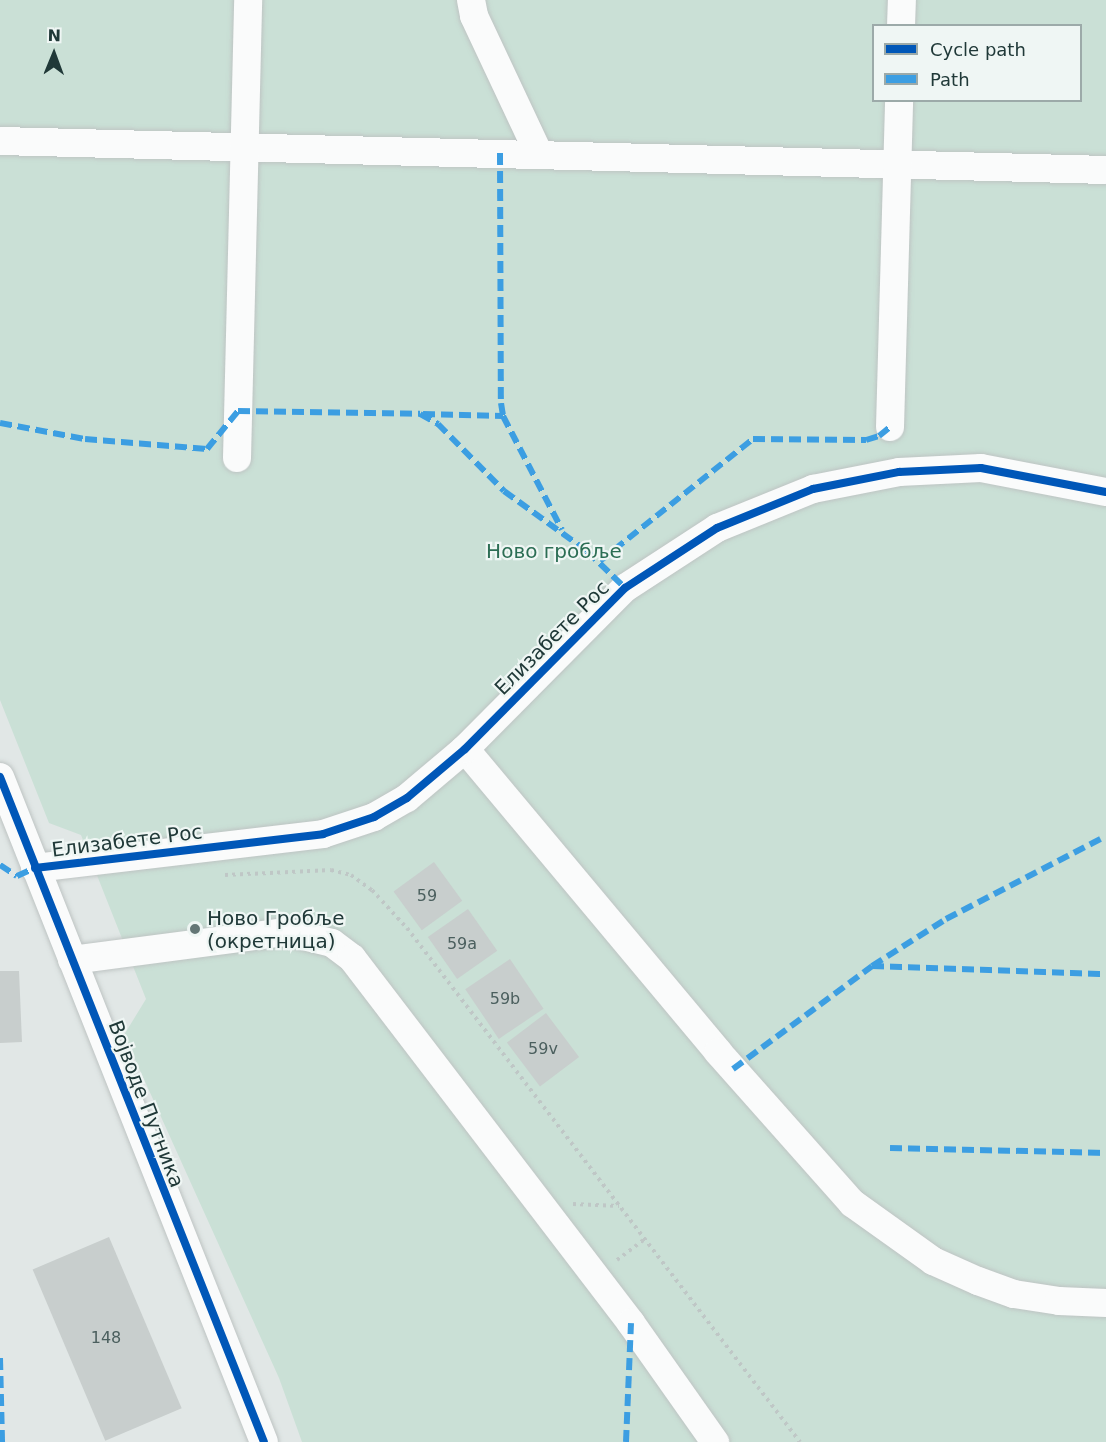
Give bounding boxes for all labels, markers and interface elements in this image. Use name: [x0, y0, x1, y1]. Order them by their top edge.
north arrow: [24, 24, 84, 84]
legend: [872, 24, 1082, 102]
text: N: [47, 26, 61, 45]
text: Cycle path: [930, 39, 1026, 60]
text: Path: [930, 69, 970, 90]
park label: Ново гробље: [486, 539, 622, 563]
street label: Елизабете Рос: [490, 576, 614, 700]
street label: Елизабете Рос: [50, 820, 204, 862]
house number: 59: [417, 886, 437, 906]
place label: Ново Гробље (окретница): [207, 906, 344, 953]
marker: Ново Гробље (окретница): [188, 922, 202, 936]
house number: 59a: [447, 934, 477, 954]
house number: 59b: [490, 989, 520, 1009]
street label: Војводе Путника: [103, 1017, 189, 1191]
house number: 59v: [528, 1039, 558, 1059]
house number: 148: [91, 1328, 121, 1348]

